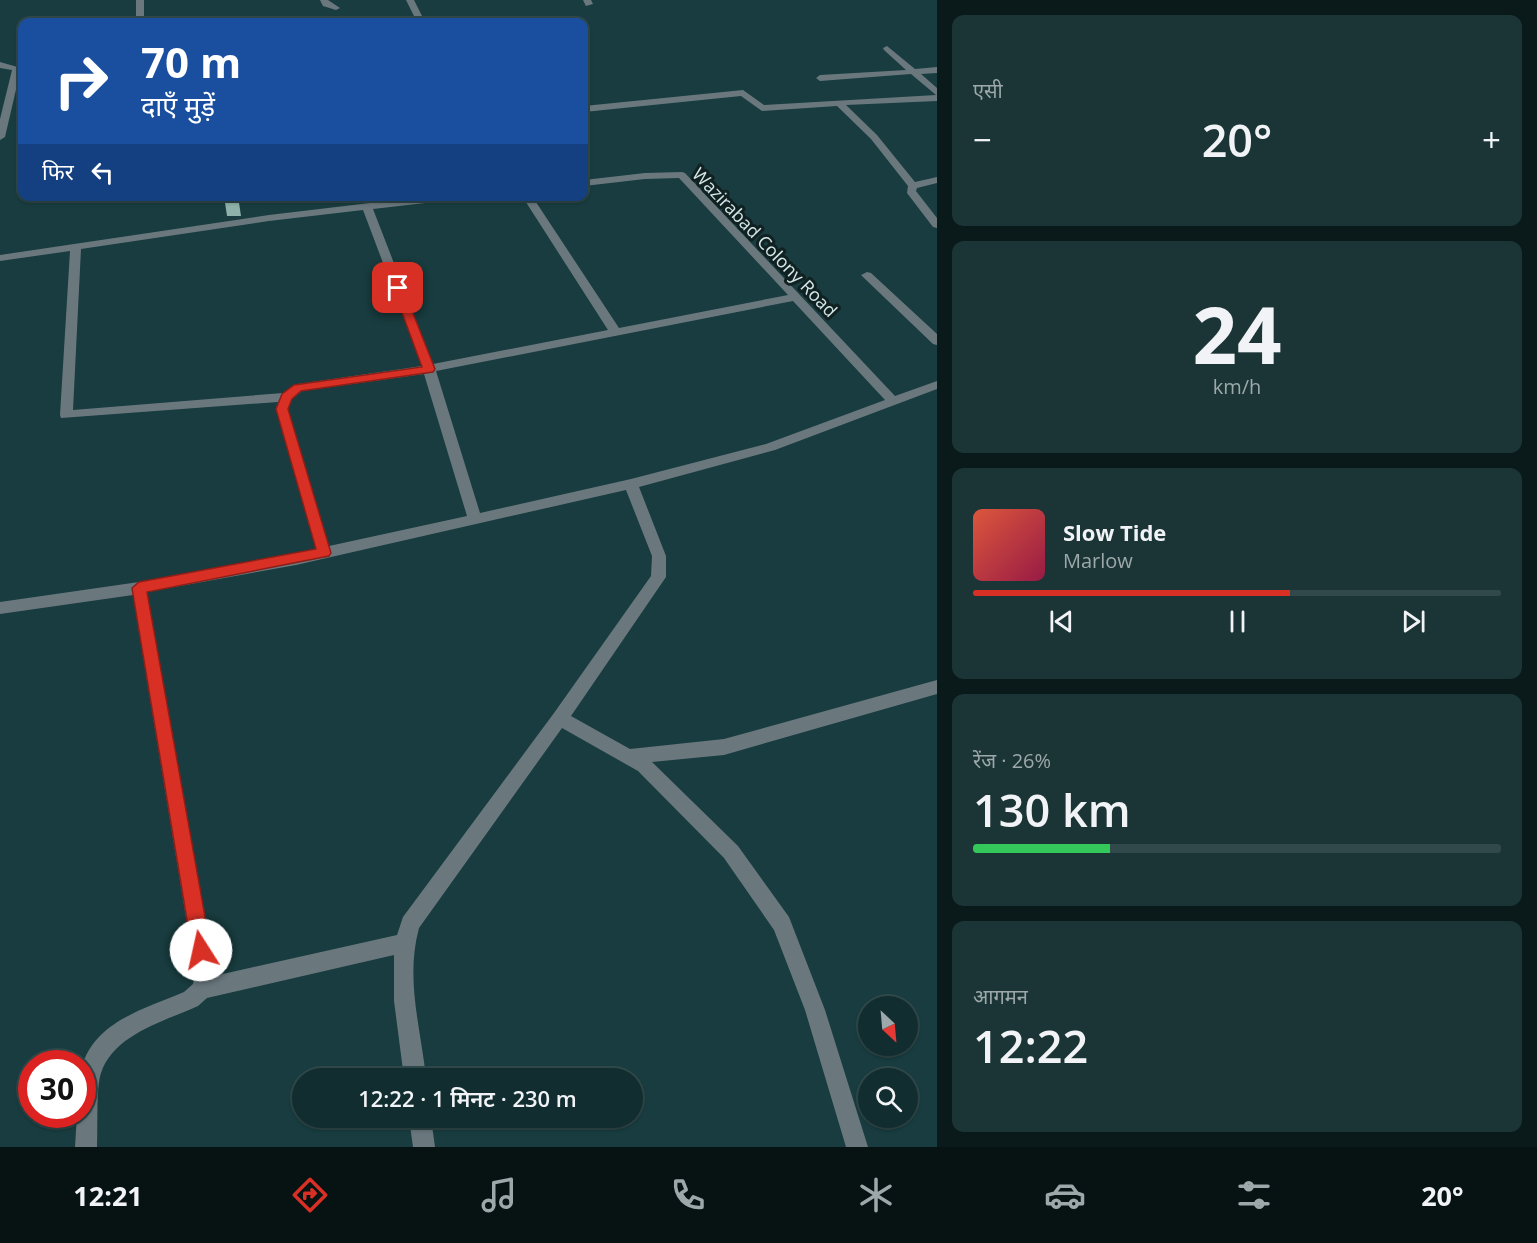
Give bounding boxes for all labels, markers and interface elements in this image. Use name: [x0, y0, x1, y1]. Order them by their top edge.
text: 70 m: [141, 33, 241, 90]
icon: right: [42, 42, 120, 120]
text: एसी: [973, 77, 1003, 104]
text: दाएँ मुड़ें: [141, 87, 215, 124]
text: 20°: [1202, 109, 1272, 170]
text: −: [973, 117, 992, 162]
text: +: [1482, 117, 1501, 162]
text: फिर: [42, 156, 74, 186]
icon: left: [86, 156, 119, 189]
street label: Wazirabad Colony Road: [687, 162, 843, 322]
pin: [372, 262, 423, 313]
icon: arrive: [381, 271, 414, 304]
text: 24: [1192, 281, 1282, 387]
text: km/h: [1213, 373, 1261, 400]
text: Slow Tide: [1063, 517, 1166, 547]
text: Marlow: [1063, 547, 1133, 574]
icon: previous: [1045, 605, 1078, 638]
icon: pause: [1221, 605, 1254, 638]
icon: next: [1397, 605, 1430, 638]
text: रेंज · 26%: [973, 747, 1051, 774]
text: 130 km: [973, 779, 1131, 840]
position arrow: [169, 918, 233, 982]
text: आगमन: [973, 983, 1028, 1010]
north arrow: [858, 996, 918, 1056]
map controls: [858, 996, 918, 1128]
text: 12:22: [973, 1015, 1088, 1076]
speed limit sign: 30: [18, 1050, 96, 1128]
button: search: [858, 1068, 918, 1128]
text: 12:22 · 1 मिनट · 230 m: [358, 1083, 577, 1113]
icon: directions: [289, 1174, 331, 1216]
icon: music: [478, 1174, 520, 1216]
icon: phone: [667, 1174, 709, 1216]
icon: climate: [855, 1174, 897, 1216]
icon: car: [1044, 1174, 1086, 1216]
icon: filters: [1233, 1174, 1275, 1216]
text: 12:21: [73, 1177, 143, 1214]
text: 20°: [1421, 1177, 1464, 1214]

